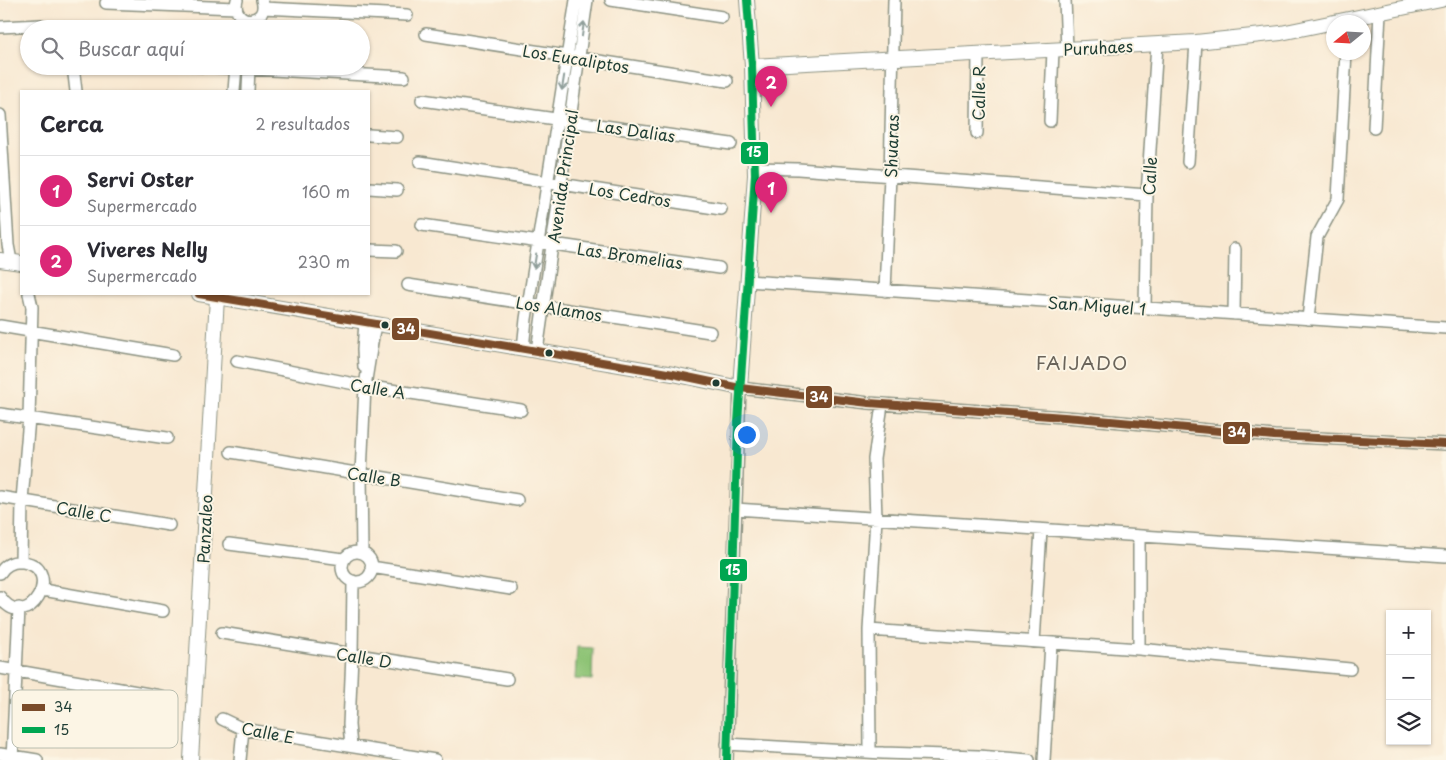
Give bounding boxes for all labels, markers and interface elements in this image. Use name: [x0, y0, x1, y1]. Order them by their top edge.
north arrow: [1326, 15, 1371, 60]
search box: [20, 20, 370, 75]
one-way arrow: [579, 21, 589, 37]
street label: Puruhaes: [1063, 33, 1133, 61]
icon: search: [38, 34, 66, 62]
text: Buscar aquí: [78, 34, 185, 62]
street label: Los Eucaliptos: [521, 38, 631, 78]
street label: Calle R: [966, 65, 990, 121]
pin: 2: [755, 66, 787, 107]
one-way arrow: [558, 74, 568, 90]
text: Cerca: [40, 107, 104, 139]
street label: Avenida Principal: [541, 108, 583, 244]
text: 2 resultados: [256, 111, 350, 135]
street label: Las Dalias: [595, 113, 677, 147]
street label: Shuaras: [878, 114, 904, 178]
line badge: 15: [740, 141, 769, 165]
text: 15: [746, 141, 762, 162]
street label: Calle: [1136, 156, 1162, 196]
text: Servi Oster: [87, 165, 194, 193]
pin: 1: [755, 172, 787, 213]
street label: Los Cedros: [587, 176, 673, 212]
text: 1: [52, 179, 60, 203]
text: 160 m: [302, 179, 350, 203]
text: Supermercado: [87, 193, 197, 217]
text: Viveres Nelly: [87, 235, 208, 263]
street label: Las Bromelias: [576, 236, 684, 274]
text: 2: [50, 249, 62, 273]
text: 230 m: [298, 249, 350, 273]
one-way arrow: [530, 252, 540, 268]
text: Supermercado: [87, 263, 197, 287]
street label: Los Alamos: [514, 289, 604, 327]
street label: San Miguel 1: [1047, 290, 1147, 320]
line badge: 34: [391, 317, 420, 341]
text: 34: [397, 318, 416, 339]
unlabelled marker: [380, 320, 390, 330]
unlabelled marker: [544, 348, 554, 358]
district label: FAIJADO: [1036, 348, 1128, 376]
street label: Calle A: [349, 372, 407, 404]
unlabelled marker: [711, 378, 721, 388]
line badge: 34: [805, 385, 833, 409]
text: 34: [810, 386, 829, 407]
line badge: 34: [1222, 421, 1251, 445]
text: 34: [1228, 421, 1247, 442]
your location: [734, 422, 760, 448]
street label: Calle B: [345, 460, 403, 492]
street label: Calle C: [54, 494, 114, 528]
street label: Panzaleo: [190, 494, 218, 564]
line badge: 15: [719, 558, 748, 582]
text: 15: [725, 559, 741, 580]
map controls: [1386, 610, 1431, 745]
button: +: [1386, 610, 1431, 655]
street label: Calle D: [334, 641, 394, 673]
button: −: [1386, 655, 1431, 700]
legend: [12, 690, 178, 748]
text: 34: [54, 696, 73, 717]
button: layers: [1386, 700, 1431, 745]
street label: Calle E: [239, 715, 297, 749]
text: 15: [54, 719, 69, 740]

